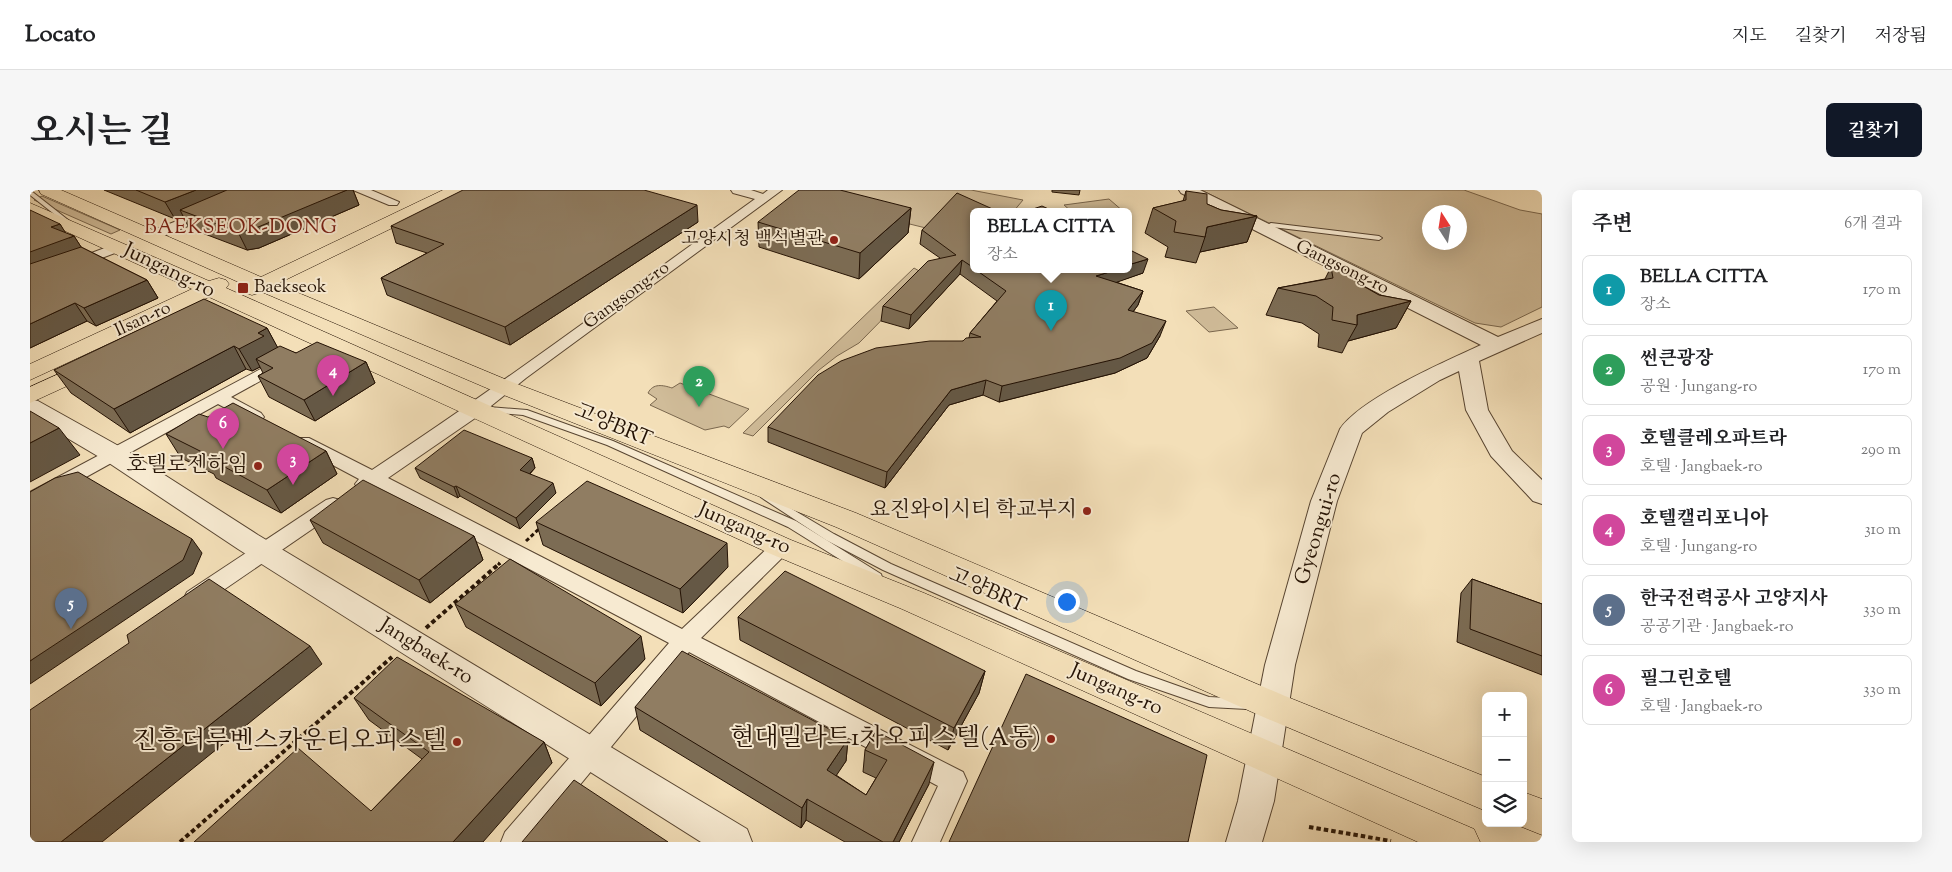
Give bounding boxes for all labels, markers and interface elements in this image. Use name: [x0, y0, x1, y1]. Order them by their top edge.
text: Locato: [25, 18, 96, 52]
text: 지도: [1732, 24, 1767, 50]
text: 길찾기: [1795, 24, 1847, 50]
text: 저장됨: [1875, 24, 1927, 50]
button: 길찾기: [1826, 103, 1922, 157]
text: 오시는 길: [30, 108, 173, 159]
north arrow: [1422, 205, 1467, 250]
popup: [970, 208, 1132, 273]
text: 주변: [1592, 210, 1633, 240]
text: 6개 결과: [1844, 213, 1902, 236]
district label: BAEKSEOK-DONG: [144, 214, 338, 243]
text: BELLA CITTA: [987, 214, 1115, 241]
place label: 고양시청 백석별관: [681, 227, 825, 253]
marker: 고양시청 백석별관: [828, 234, 840, 246]
street label: Gangsong-ro: [1291, 234, 1393, 302]
street label: Jungang-ro: [117, 235, 220, 306]
text: 장소: [987, 244, 1018, 267]
street label: Gangsong-ro: [578, 256, 676, 336]
text: BELLA CITTA: [1640, 264, 1768, 291]
place label: Baekseok: [254, 275, 327, 301]
text: 1: [1606, 279, 1612, 302]
text: 170 m: [1863, 279, 1901, 302]
marker: Baekseok: [236, 281, 250, 295]
pin: 1: [1035, 290, 1067, 331]
text: 장소: [1640, 294, 1671, 317]
street label: Ilsan-ro: [111, 296, 176, 344]
text: 썬큰광장: [1640, 346, 1713, 373]
pin: 4: [317, 355, 349, 396]
text: 2: [1605, 359, 1613, 382]
text: 170 m: [1863, 359, 1901, 382]
pin: 2: [683, 366, 715, 407]
text: 공원 · Jungang-ro: [1640, 376, 1757, 399]
street label: 고양BRT: [569, 397, 657, 455]
pin: 6: [207, 408, 239, 449]
text: 호텔클레오파트라: [1640, 426, 1787, 453]
text: 3: [1606, 439, 1612, 462]
text: 290 m: [1861, 439, 1901, 462]
pin: 3: [277, 444, 309, 485]
place label: 호텔로젠하임: [126, 451, 248, 481]
text: 호텔 · Jangbaek-ro: [1640, 456, 1763, 479]
marker: 호텔로젠하임: [252, 460, 264, 472]
street label: Gyeongui-ro: [1288, 469, 1350, 589]
street label: Jungang-ro: [692, 495, 795, 563]
place label: 요진와이시티 학교부지: [870, 496, 1077, 526]
marker: 요진와이시티 학교부지: [1081, 505, 1093, 517]
text: 호텔캘리포니아: [1640, 506, 1768, 533]
text: 4: [1605, 519, 1613, 542]
text: 310 m: [1864, 519, 1901, 542]
text: 호텔 · Jungang-ro: [1640, 536, 1757, 559]
street label: 고양BRT: [944, 561, 1031, 621]
text: 한국전력공사 고양지사: [1640, 586, 1828, 613]
pin: 5: [55, 588, 87, 629]
your location: [1054, 589, 1080, 615]
text: 5: [1606, 599, 1612, 622]
text: 330 m: [1863, 599, 1901, 622]
street label: Jangbaek-ro: [372, 611, 479, 693]
text: 공공기관 · Jangbaek-ro: [1640, 616, 1794, 639]
street label: Jungang-ro: [1064, 656, 1167, 724]
text: 필그린호텔: [1640, 666, 1732, 693]
text: 6: [1605, 679, 1613, 702]
text: 330 m: [1863, 679, 1901, 702]
map controls: [1482, 692, 1527, 827]
button: +: [1482, 692, 1527, 737]
text: 호텔 · Jangbaek-ro: [1640, 696, 1763, 719]
place label: 현대밀라트1차오피스텔(A동): [730, 721, 1041, 757]
place label: 진흥더루벤스카운티오피스텔: [133, 724, 447, 760]
marker: 현대밀라트1차오피스텔(A동): [1045, 733, 1057, 745]
marker: 진흥더루벤스카운티오피스텔: [451, 736, 463, 748]
button: −: [1482, 737, 1527, 782]
button: layers: [1482, 782, 1527, 827]

